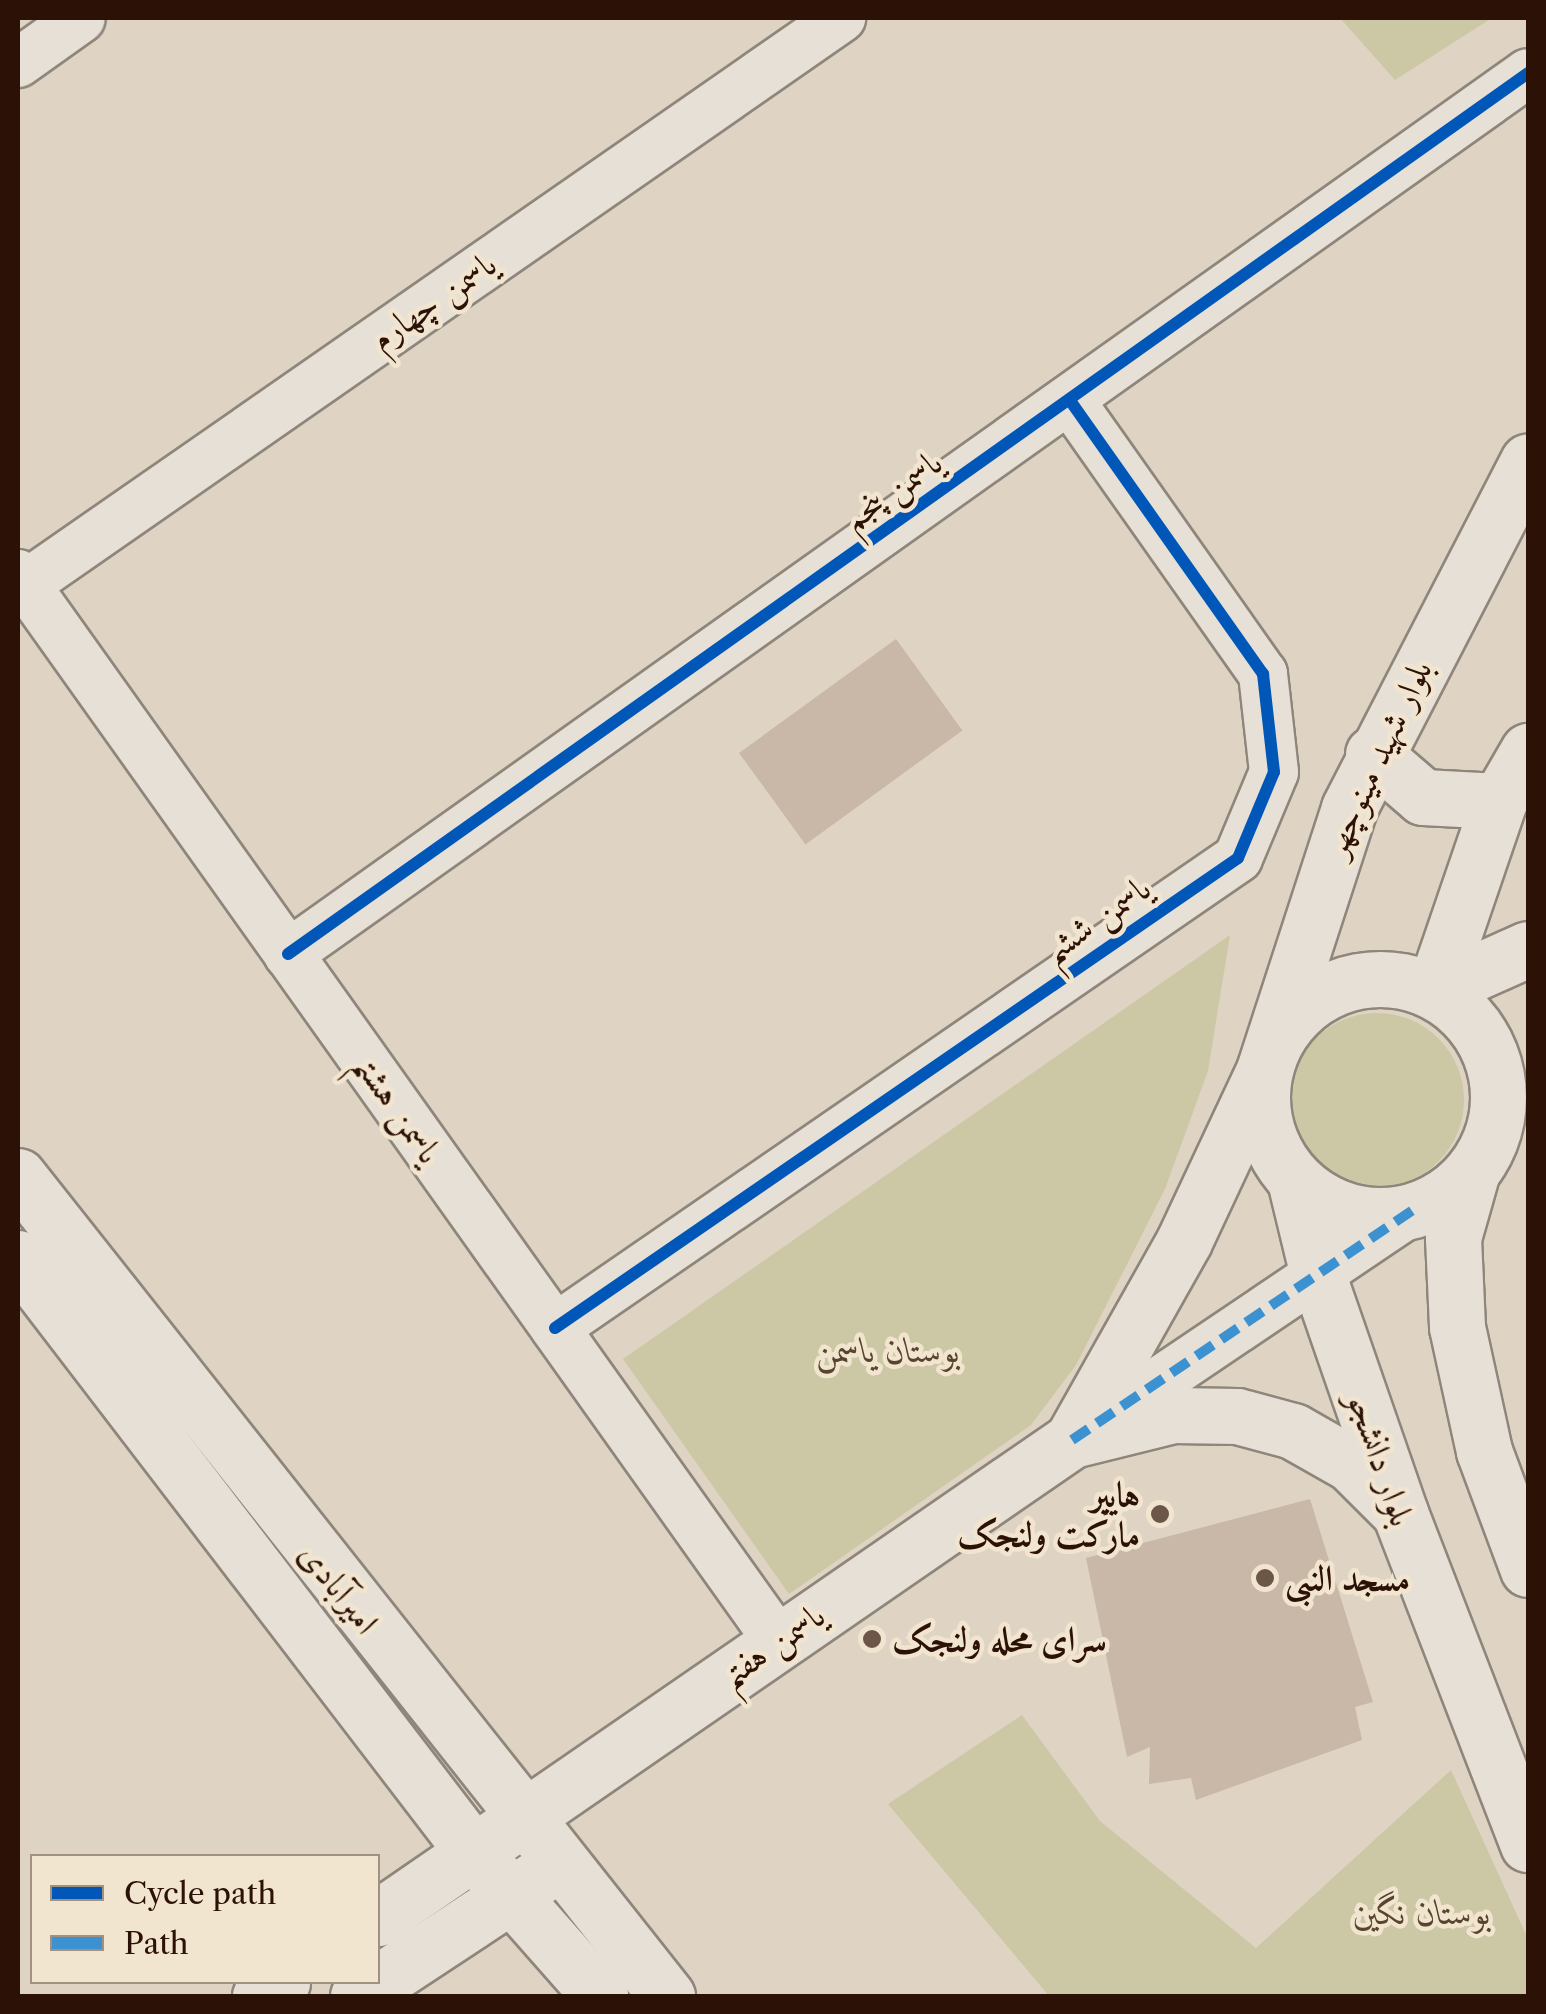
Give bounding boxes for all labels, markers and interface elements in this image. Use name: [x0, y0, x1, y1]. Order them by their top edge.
street label: یاسمن چهارم: [362, 242, 504, 360]
street label: یاسمن پنجم: [834, 441, 950, 539]
street label: بلوار شهید مینوچهر: [1313, 653, 1441, 863]
street label: یاسمن ششم: [1034, 867, 1158, 971]
street label: یاسمن هشتم: [345, 1045, 451, 1171]
park label: بوستان یاسمن: [815, 1329, 961, 1371]
street label: بلوار دانشجو: [1338, 1386, 1424, 1532]
place label: هایپر مارکت ولنجک: [957, 1473, 1140, 1555]
marker: هایپر مارکت ولنجک: [1149, 1503, 1171, 1525]
street label: امیرآبادی: [290, 1534, 388, 1642]
place label: مسجد النبی: [1285, 1557, 1410, 1599]
marker: مسجد النبی: [1254, 1567, 1276, 1589]
street label: یاسمن هفتم: [711, 1594, 833, 1696]
place label: سرای محله ولنجک: [892, 1618, 1107, 1660]
marker: سرای محله ولنجک: [861, 1628, 883, 1650]
legend: [30, 1854, 380, 1984]
text: Cycle path: [124, 1875, 276, 1912]
park label: بوستان نگین: [1353, 1891, 1491, 1933]
text: Path: [124, 1925, 189, 1962]

